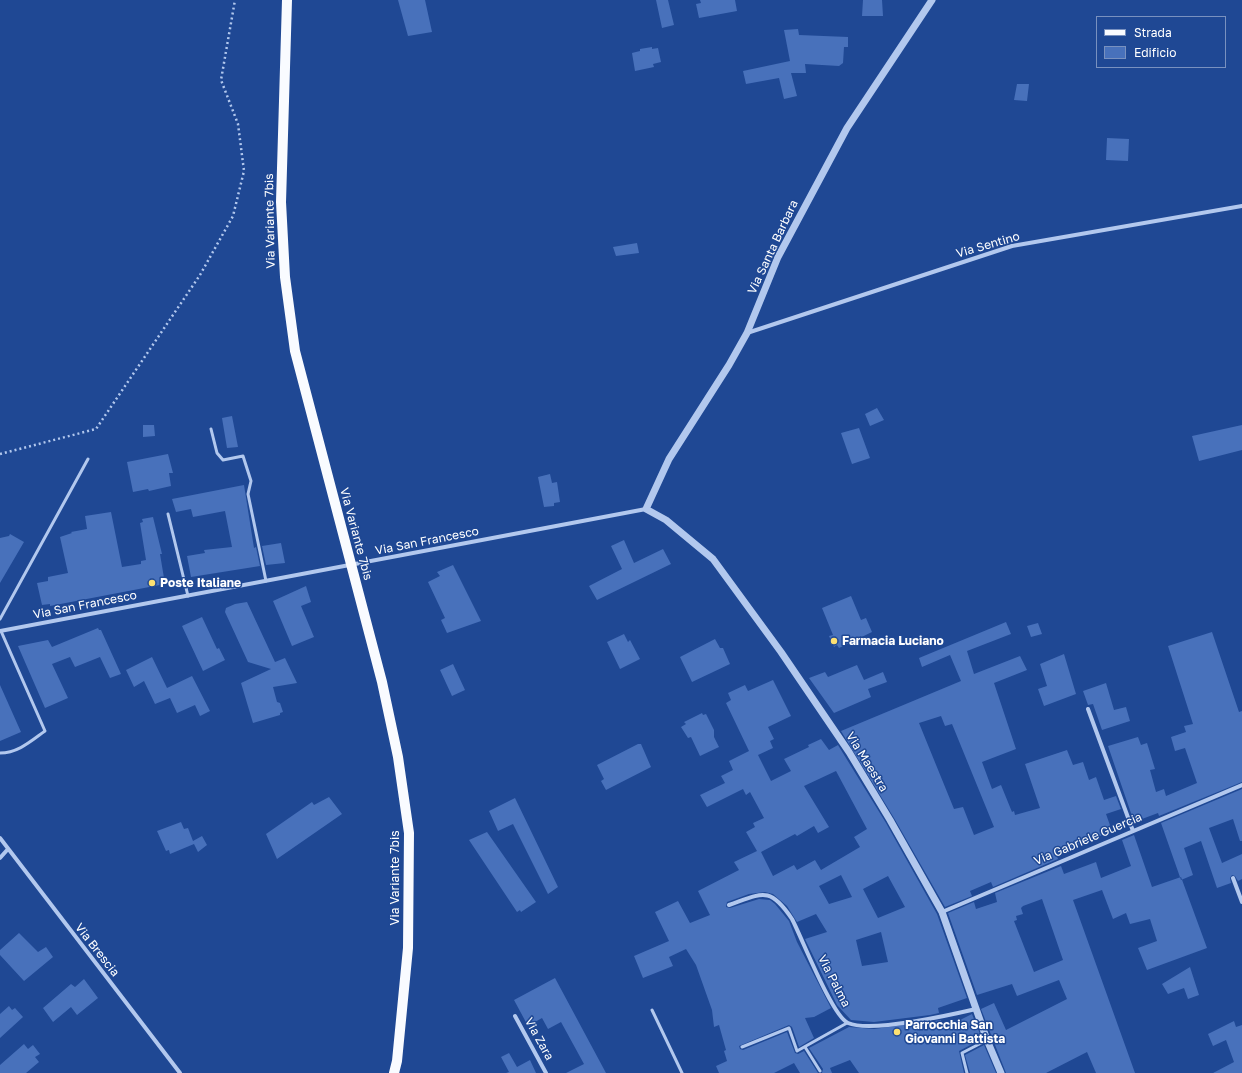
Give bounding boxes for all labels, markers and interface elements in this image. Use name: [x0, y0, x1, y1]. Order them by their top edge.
legend: [1096, 16, 1226, 68]
text: Strada: [1134, 25, 1172, 40]
text: Edificio: [1134, 45, 1176, 60]
street label: Via Variante 7bis: [262, 173, 278, 269]
street label: Via Santa Barbara: [745, 198, 801, 296]
street label: Via Sentino: [955, 229, 1021, 261]
street label: Via Variante 7bis: [337, 486, 375, 582]
street label: Via San Francesco: [374, 524, 480, 558]
place label: Poste Italiane: [160, 576, 241, 590]
marker: Poste Italiane: [147, 578, 157, 588]
street label: Via San Francesco: [32, 588, 138, 622]
place label: Farmacia Luciano: [842, 634, 944, 648]
marker: Farmacia Luciano: [829, 636, 839, 646]
street label: Via Maestra: [843, 730, 891, 794]
street label: Via Gabriele Guercia: [1032, 810, 1144, 868]
street label: Via Variante 7bis: [388, 830, 402, 926]
street label: Via Brescia: [72, 921, 122, 979]
street label: Via Palma: [815, 952, 853, 1010]
street label: Via Zara: [521, 1015, 557, 1063]
place label: Parrocchia San Giovanni Battista: [905, 1018, 1005, 1046]
marker: Parrocchia San Giovanni Battista: [892, 1027, 902, 1037]

